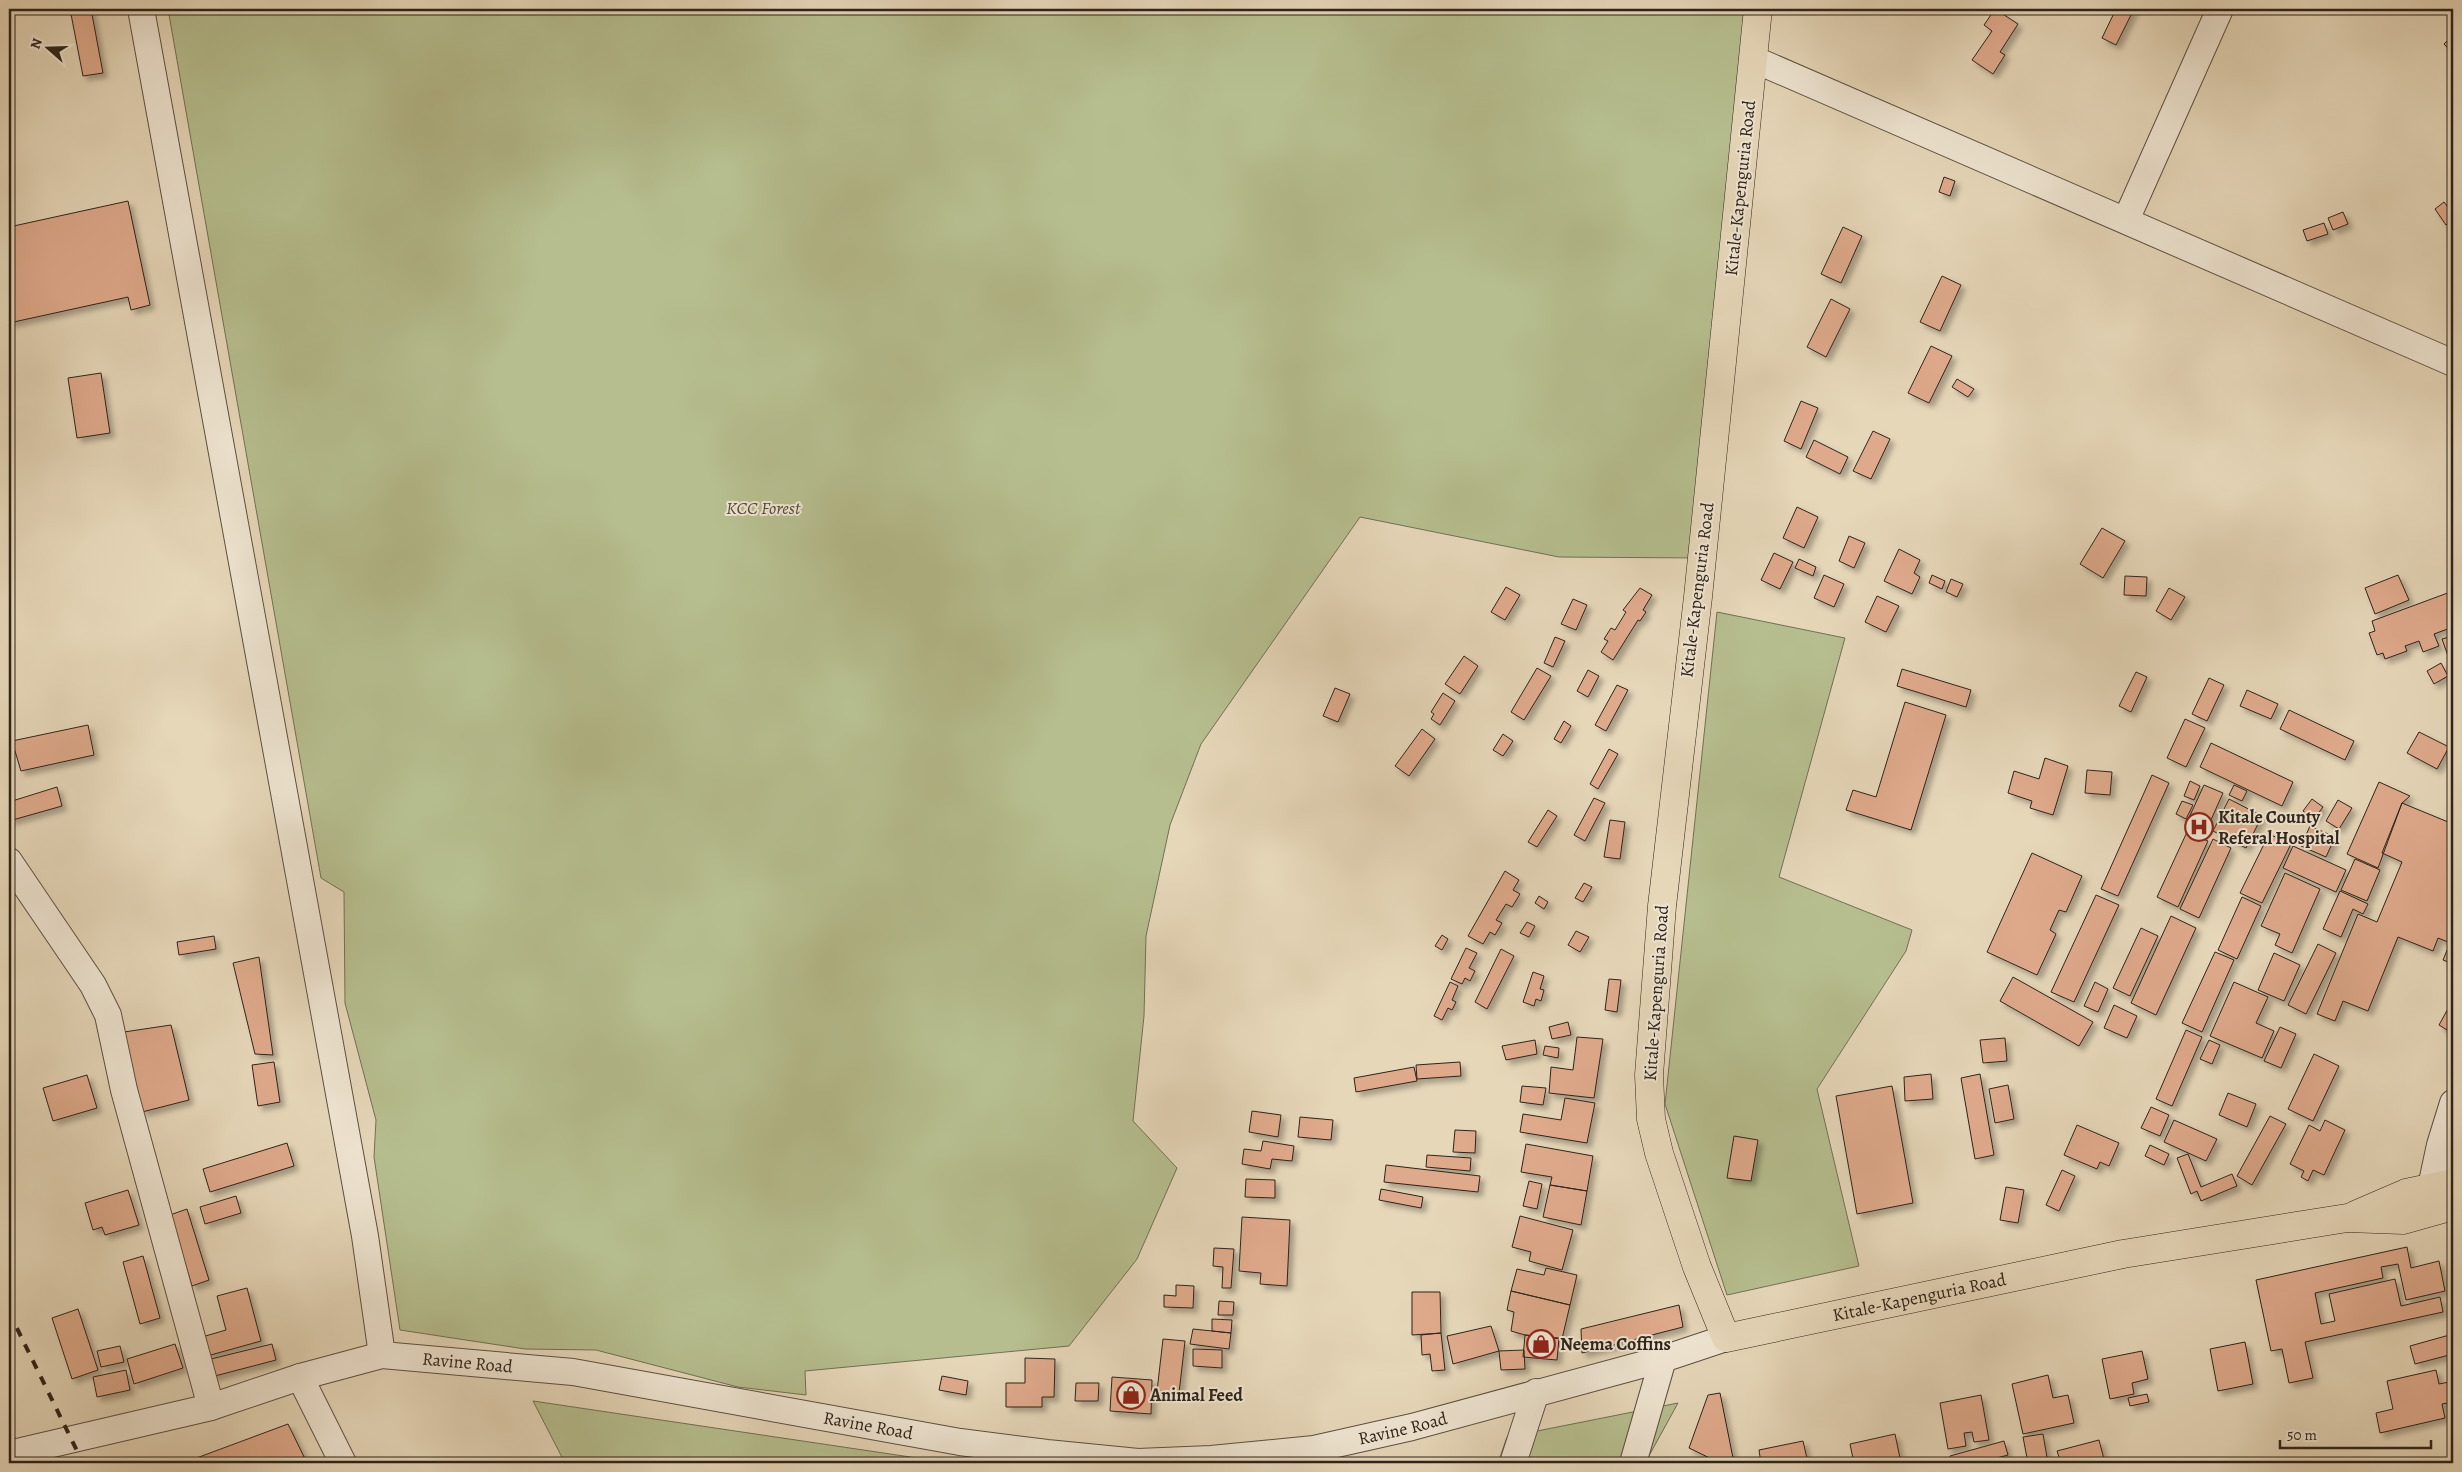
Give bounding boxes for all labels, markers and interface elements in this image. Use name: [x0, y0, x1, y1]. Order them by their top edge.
north arrow: [22, 22, 72, 72]
text: N: [26, 36, 47, 52]
street label: Kitale-Kapenguria Road: [1719, 99, 1761, 277]
park label: KCC Forest: [726, 496, 801, 520]
street label: Kitale-Kapenguria Road: [1674, 501, 1720, 679]
place label: Kitale County Referal Hospital: [2218, 805, 2340, 850]
hospital icon: Kitale County Referal Hospital: [2184, 812, 2214, 842]
street label: Kitale-Kapenguria Road: [1638, 904, 1674, 1082]
street label: Kitale-Kapenguria Road: [1830, 1267, 2009, 1327]
shop icon: Neema Coffins: [1526, 1329, 1556, 1359]
place label: Neema Coffins: [1560, 1332, 1671, 1356]
street label: Ravine Road: [421, 1347, 514, 1379]
shop icon: Animal Feed: [1116, 1380, 1146, 1410]
place label: Animal Feed: [1149, 1383, 1243, 1407]
street label: Ravine Road: [821, 1406, 915, 1445]
street label: Ravine Road: [1356, 1406, 1450, 1451]
scale bar: [2280, 1417, 2431, 1449]
text: 50 m: [2287, 1425, 2317, 1445]

